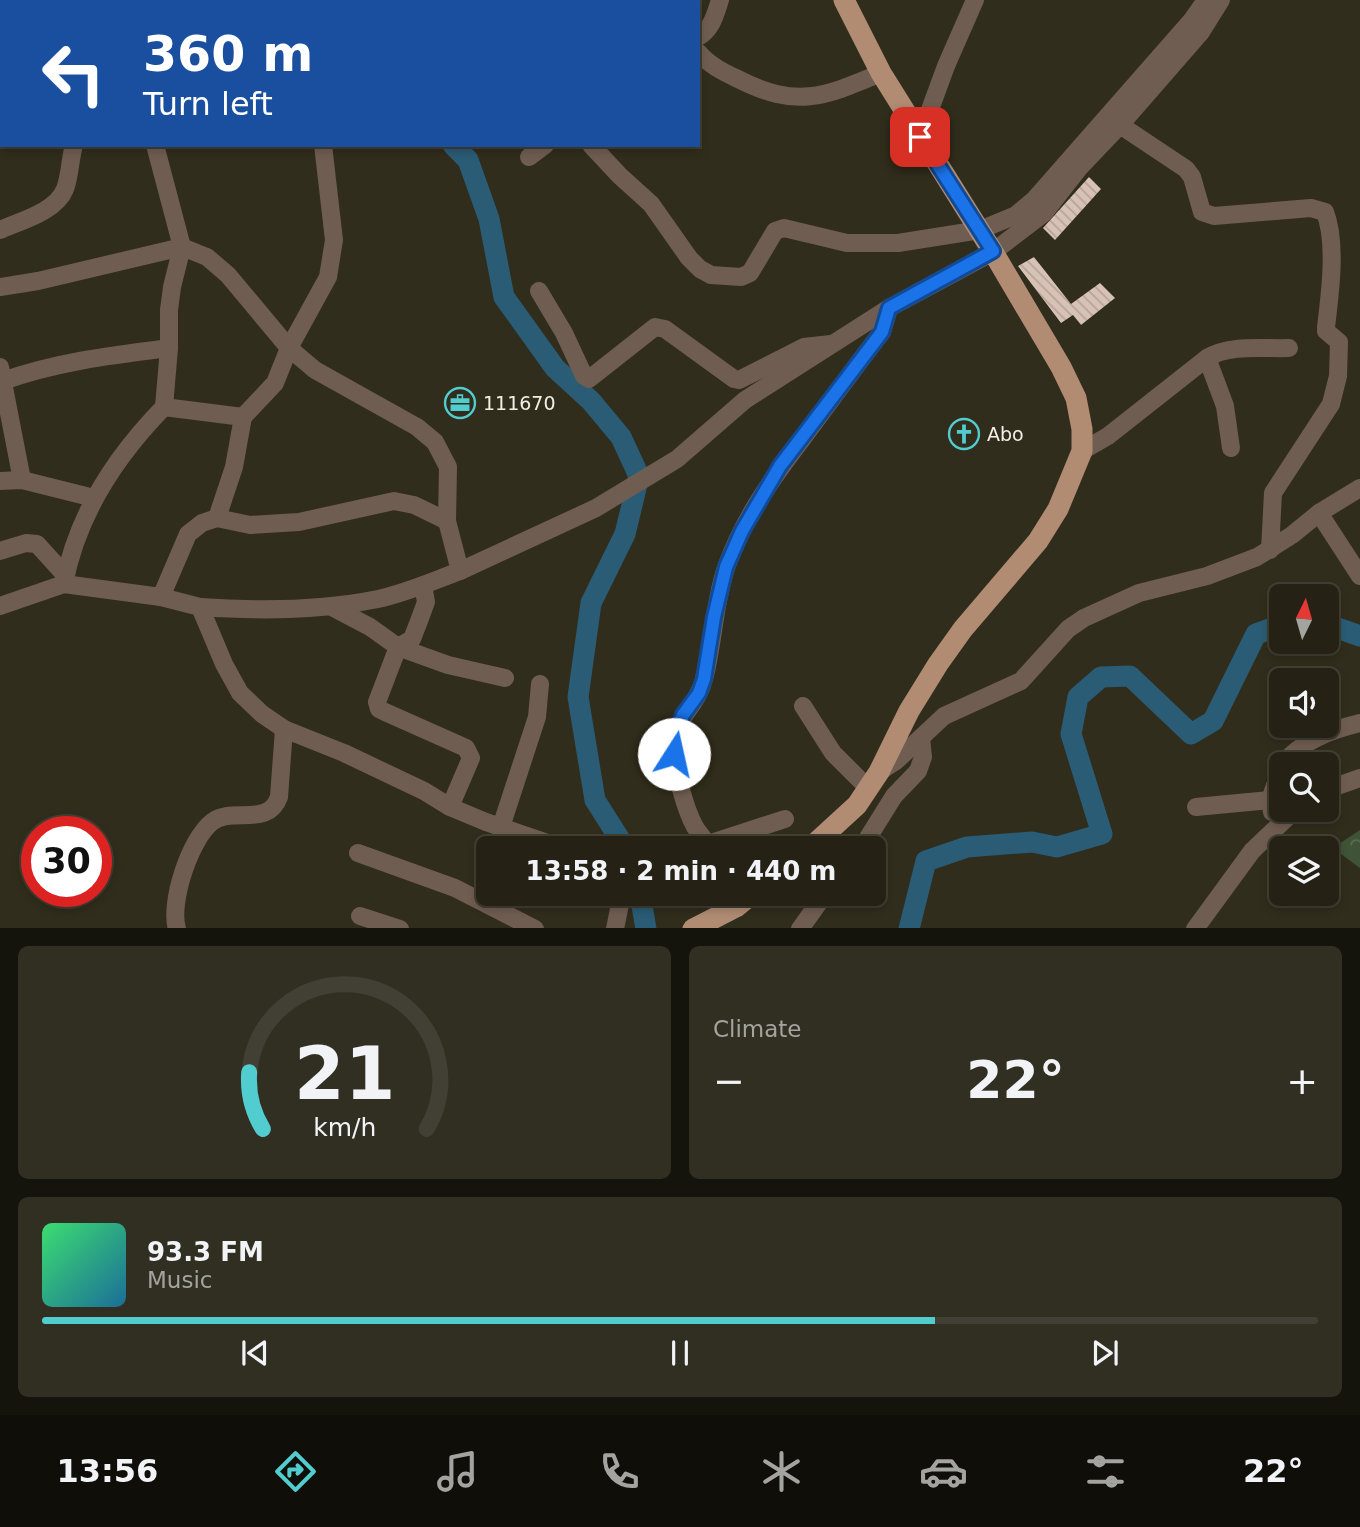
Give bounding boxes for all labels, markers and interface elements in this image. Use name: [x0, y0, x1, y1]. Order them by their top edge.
text: 360 m: [143, 26, 313, 83]
icon: left: [28, 28, 119, 119]
text: Turn left: [143, 85, 273, 123]
pin: [890, 107, 950, 167]
icon: arrive: [901, 118, 939, 156]
office icon: 111670: [443, 386, 477, 420]
place label: 111670: [483, 392, 556, 414]
church icon: Abo: [947, 417, 981, 451]
place label: Abo: [987, 423, 1024, 445]
north arrow: [1269, 584, 1339, 654]
map controls: [1269, 584, 1339, 906]
button: sound: [1269, 668, 1339, 738]
position arrow: [637, 717, 711, 791]
button: search: [1269, 752, 1339, 822]
speed limit sign: 30: [21, 816, 112, 907]
button: layers: [1269, 836, 1339, 906]
text: 13:58 · 2 min · 440 m: [526, 856, 836, 886]
text: Climate: [713, 1016, 802, 1042]
text: 21: [294, 1031, 395, 1116]
text: 22°: [966, 1050, 1065, 1110]
text: −: [713, 1059, 745, 1103]
text: +: [1286, 1059, 1318, 1103]
text: km/h: [313, 1112, 376, 1141]
text: 93.3 FM: [147, 1237, 264, 1267]
text: Music: [147, 1267, 212, 1293]
icon: previous: [236, 1334, 274, 1372]
icon: pause: [661, 1334, 699, 1372]
icon: next: [1086, 1334, 1124, 1372]
icon: directions: [271, 1447, 320, 1496]
icon: music: [433, 1447, 482, 1496]
icon: phone: [595, 1447, 644, 1496]
icon: climate: [757, 1447, 806, 1496]
icon: car: [919, 1447, 968, 1496]
icon: filters: [1081, 1447, 1130, 1496]
text: 13:56: [56, 1452, 158, 1490]
text: 22°: [1243, 1452, 1303, 1490]

